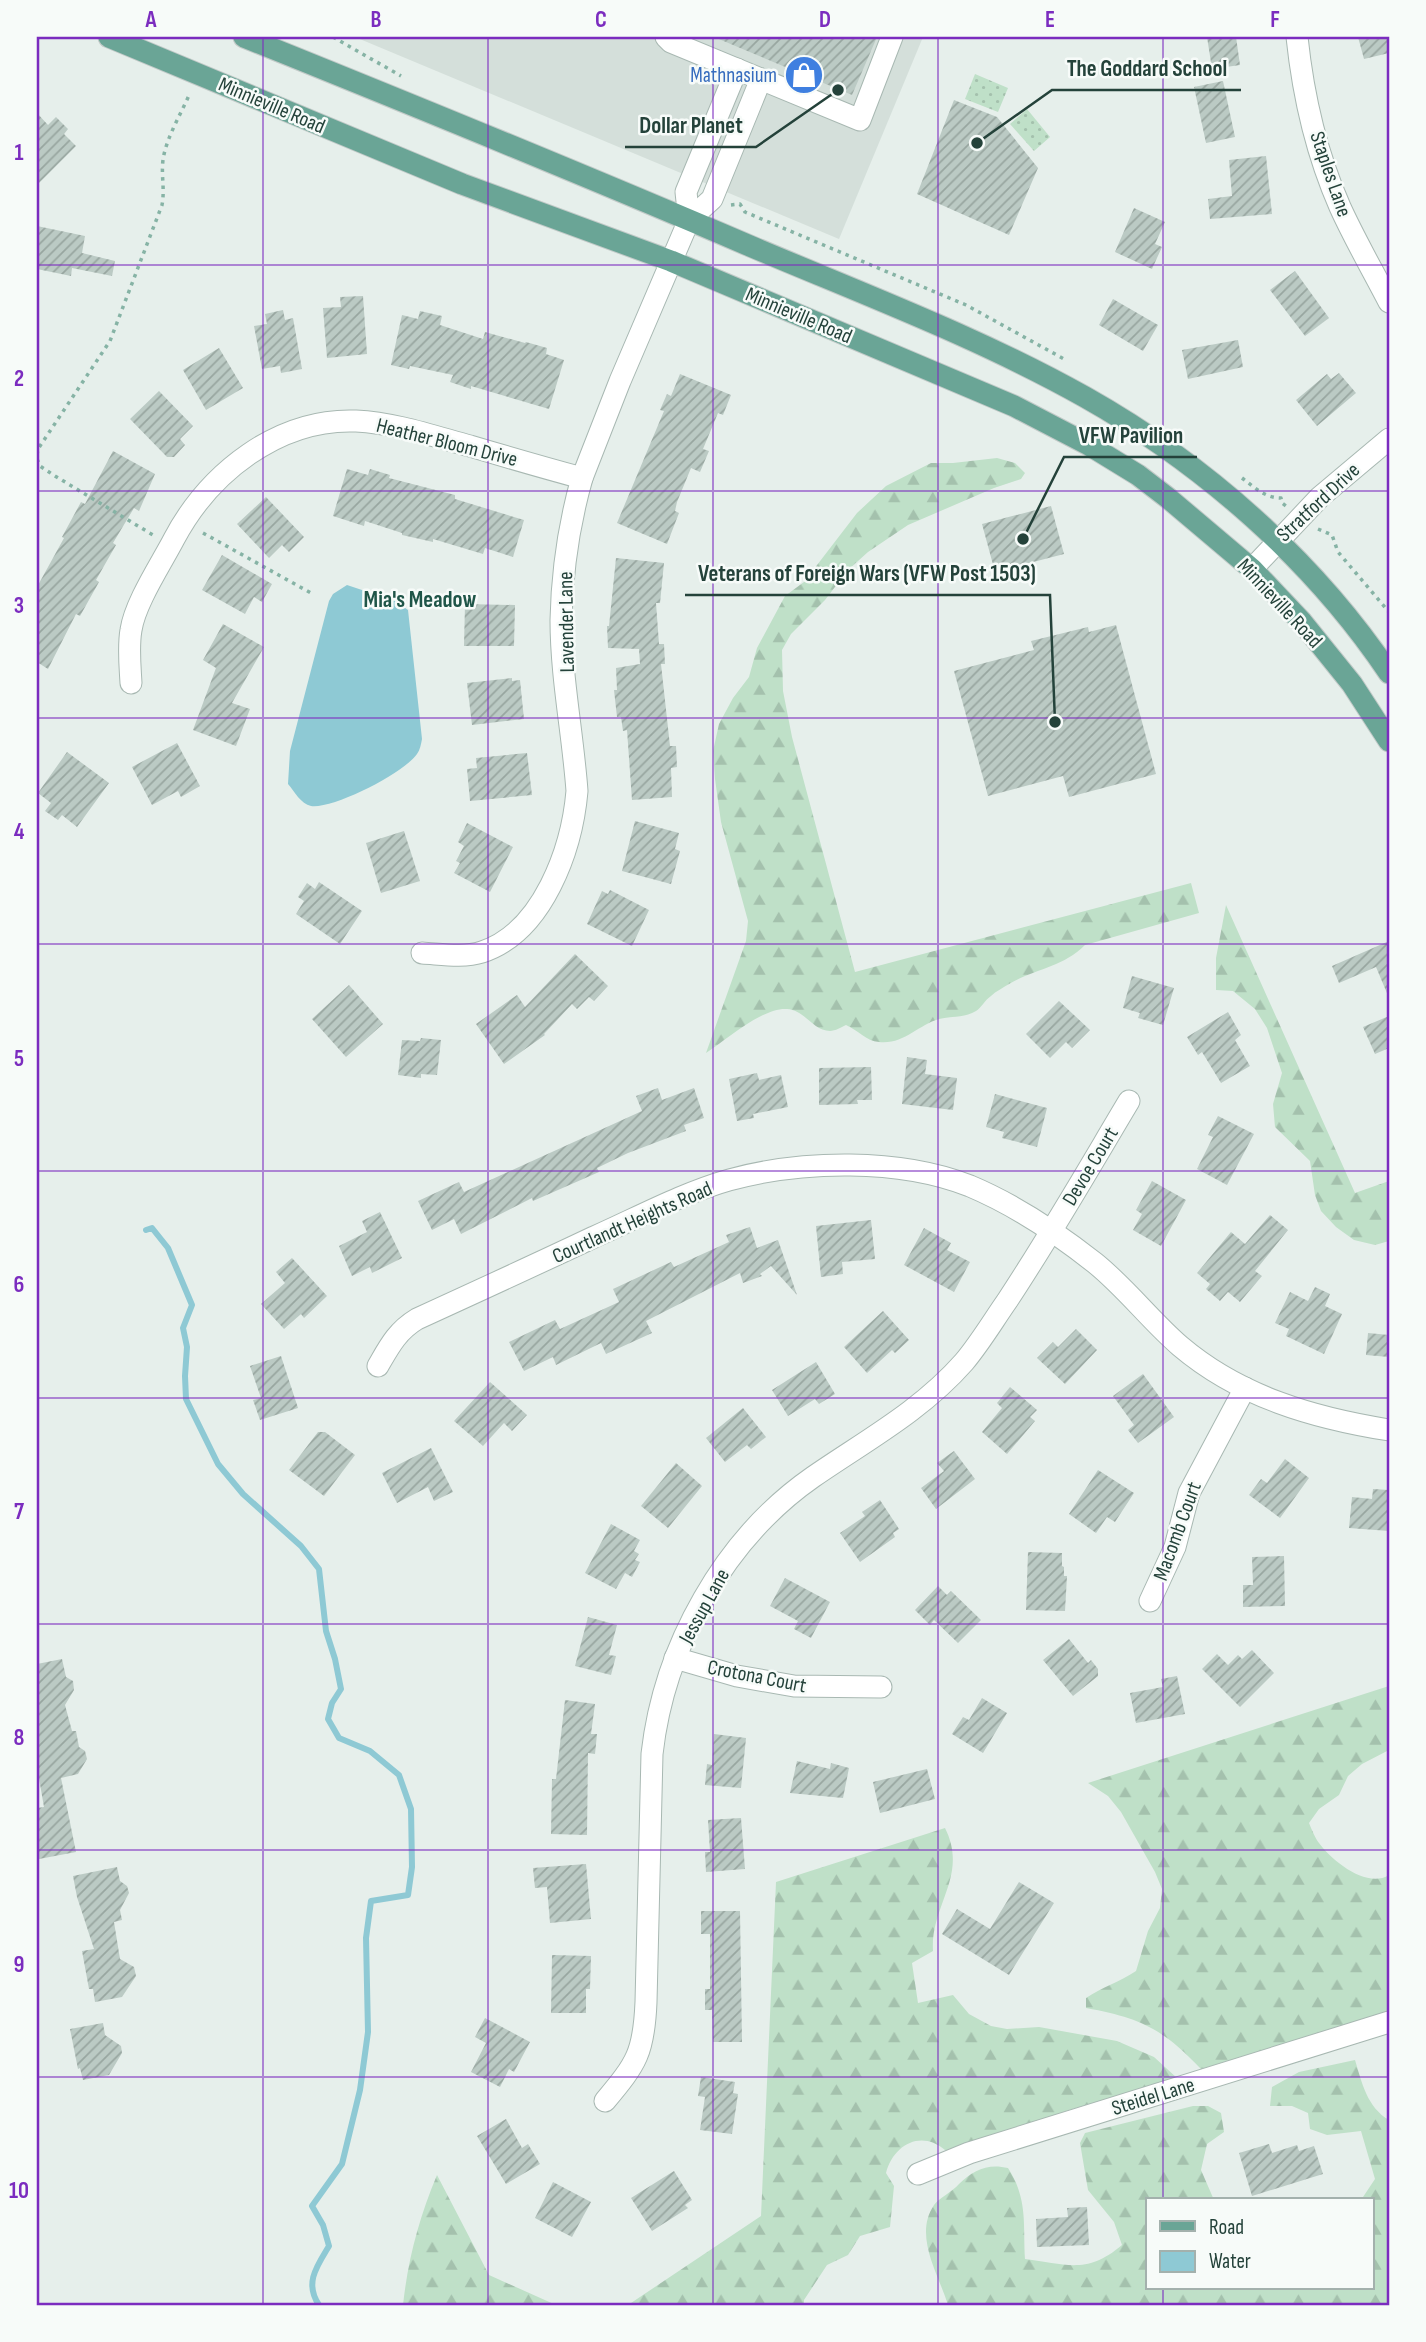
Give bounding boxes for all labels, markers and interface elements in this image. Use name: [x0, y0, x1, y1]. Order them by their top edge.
text: A: [145, 6, 158, 34]
text: B: [371, 6, 382, 34]
text: C: [595, 6, 607, 34]
text: D: [819, 6, 831, 34]
text: E: [1045, 6, 1055, 34]
text: F: [1270, 6, 1280, 34]
callout: The Goddard School: [1052, 46, 1241, 90]
shop icon: Mathnasium: [783, 54, 825, 96]
text: The Goddard School: [1067, 55, 1227, 83]
place label: Mathnasium: [690, 63, 777, 88]
street label: Minnieville Road: [215, 72, 329, 139]
callout: Dollar Planet: [625, 103, 756, 147]
text: Dollar Planet: [639, 112, 743, 140]
street label: Staples Lane: [1304, 128, 1357, 220]
text: 1: [14, 139, 24, 167]
street label: Minnieville Road: [742, 282, 856, 349]
text: 2: [14, 365, 24, 393]
street label: Heather Bloom Drive: [374, 413, 520, 472]
callout: VFW Pavilion: [1064, 413, 1197, 457]
text: VFW Pavilion: [1079, 422, 1183, 450]
street label: Stratford Drive: [1272, 458, 1365, 547]
callout: Veterans of Foreign Wars (VFW Post 1503): [685, 551, 1050, 595]
street label: Minnieville Road: [1232, 553, 1327, 653]
text: Veterans of Foreign Wars (VFW Post 1503): [698, 560, 1036, 588]
street label: Lavender Lane: [553, 571, 580, 673]
district label: Mia's Meadow: [364, 586, 477, 614]
text: 3: [14, 592, 24, 620]
text: 4: [14, 818, 25, 846]
text: 5: [14, 1045, 24, 1073]
street label: Devoe Court: [1057, 1122, 1124, 1210]
street label: Courtlandt Heights Road: [548, 1176, 716, 1269]
text: 6: [14, 1271, 24, 1299]
street label: Macomb Court: [1148, 1478, 1207, 1584]
text: 7: [14, 1498, 24, 1526]
street label: Jessup Lane: [673, 1564, 735, 1649]
street label: Crotona Court: [705, 1655, 808, 1698]
text: 8: [14, 1724, 25, 1752]
text: 9: [14, 1951, 24, 1979]
street label: Steidel Lane: [1109, 2072, 1198, 2121]
text: 10: [9, 2177, 29, 2205]
legend: [1146, 2198, 1374, 2290]
text: Road: [1209, 2215, 1244, 2240]
text: Water: [1209, 2249, 1251, 2274]

